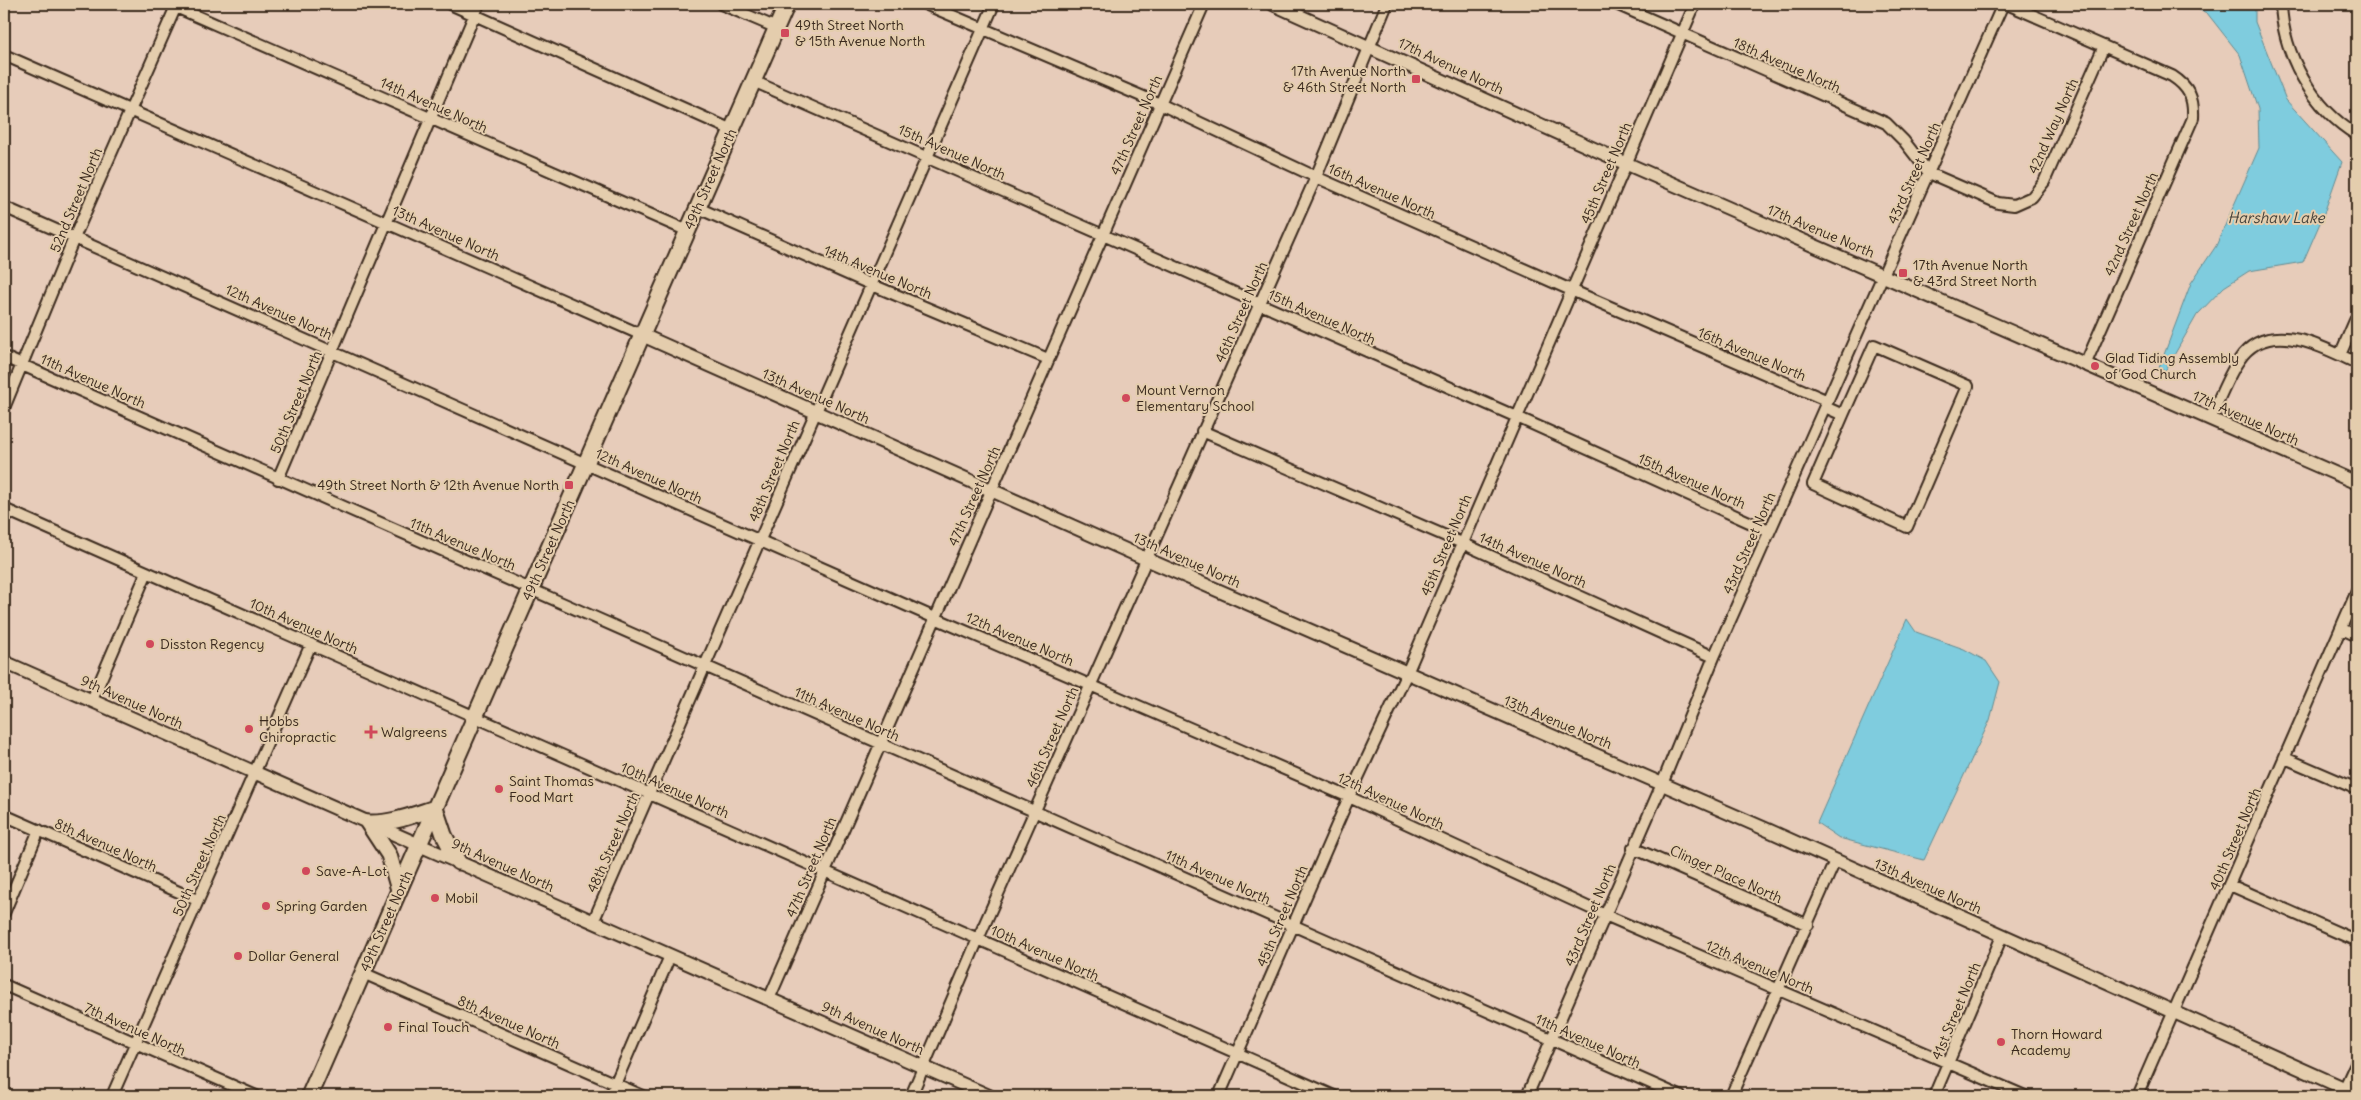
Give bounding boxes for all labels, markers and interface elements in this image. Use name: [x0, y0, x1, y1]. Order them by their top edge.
place label: 49th Street North & 15th Avenue North: [795, 16, 925, 50]
marker: 49th Street North & 15th Avenue North: [779, 27, 791, 39]
street label: 18th Avenue North: [1730, 33, 1844, 97]
street label: 17th Avenue North: [1395, 34, 1507, 98]
place label: 17th Avenue North & 46th Street North: [1283, 62, 1406, 96]
street label: 47th Street North: [1106, 72, 1166, 178]
street label: 14th Avenue North: [377, 73, 491, 137]
marker: 17th Avenue North & 46th Street North: [1410, 73, 1422, 85]
street label: 42nd Way North: [2024, 75, 2082, 177]
street label: 45th Street North: [1576, 119, 1636, 227]
street label: 43rd Street North: [1883, 119, 1945, 227]
street label: 15th Avenue North: [895, 120, 1009, 184]
street label: 49th Street North: [680, 126, 740, 232]
street label: 52nd Street North: [46, 145, 106, 255]
street label: 16th Avenue North: [1325, 159, 1439, 223]
street label: 42nd Street North: [2100, 169, 2162, 279]
street label: 17th Avenue North: [1765, 200, 1877, 262]
street label: 13th Avenue North: [389, 201, 503, 265]
water label: Harshaw Lake: [2227, 208, 2325, 227]
street label: 14th Avenue North: [821, 241, 935, 303]
place label: 17th Avenue North & 43rd Street North: [1913, 256, 2037, 290]
street label: 46th Street North: [1211, 259, 1271, 365]
marker: 17th Avenue North & 43rd Street North: [1897, 267, 1909, 279]
street label: 12th Avenue North: [223, 280, 335, 344]
street label: 15th Avenue North: [1265, 285, 1379, 349]
street label: 16th Avenue North: [1695, 323, 1809, 385]
street label: 50th Street North: [266, 348, 326, 456]
place label: Glad Tiding Assembly of God Church: [2105, 349, 2239, 383]
street label: 11th Avenue North: [38, 350, 148, 412]
marker: Glad Tiding Assembly of God Church: [2089, 360, 2101, 372]
street label: 13th Avenue North: [759, 364, 873, 428]
place label: Mount Vernon Elementary School: [1136, 381, 1254, 415]
street label: 17th Avenue North: [2190, 386, 2302, 450]
marker: Mount Vernon Elementary School: [1120, 392, 1132, 404]
street label: 48th Street North: [744, 417, 804, 525]
street label: 47th Street North: [944, 443, 1004, 549]
street label: 12th Avenue North: [593, 444, 705, 508]
street label: 15th Avenue North: [1635, 449, 1749, 513]
place label: 49th Street North & 12th Avenue North: [317, 476, 559, 494]
marker: 49th Street North & 12th Avenue North: [563, 479, 575, 491]
street label: 43rd Street North: [1718, 489, 1780, 597]
street label: 45th Street North: [1416, 491, 1476, 599]
street label: 49th Street North: [518, 497, 578, 603]
street label: 11th Avenue North: [407, 514, 519, 574]
street label: 13th Avenue North: [1130, 528, 1244, 592]
street label: 14th Avenue North: [1476, 528, 1590, 592]
street label: 10th Avenue North: [247, 594, 361, 658]
street label: 12th Avenue North: [963, 608, 1077, 670]
place label: Disston Regency: [160, 635, 265, 653]
marker: Disston Regency: [144, 638, 156, 650]
street label: 9th Avenue North: [78, 671, 186, 733]
street label: 11th Avenue North: [792, 683, 902, 745]
street label: 46th Street North: [1022, 684, 1082, 790]
street label: 13th Avenue North: [1501, 691, 1615, 753]
place label: Hobbs Chiropractic: [259, 712, 336, 746]
marker: Hobbs Chiropractic: [243, 723, 255, 735]
place label: Walgreens: [381, 723, 447, 741]
marker: Walgreens: [365, 726, 377, 738]
street label: 10th Avenue North: [618, 758, 732, 822]
street label: 12th Avenue North: [1335, 768, 1447, 834]
place label: Saint Thomas Food Mart: [509, 772, 594, 806]
marker: Saint Thomas Food Mart: [493, 783, 505, 795]
street label: 40th Street North: [2205, 785, 2265, 893]
street label: 48th Street North: [583, 789, 643, 895]
street label: 50th Street North: [168, 811, 230, 919]
street label: 8th Avenue North: [52, 814, 160, 876]
street label: 47th Street North: [782, 814, 840, 920]
street label: 9th Avenue North: [449, 834, 557, 896]
street label: Clinger Place North: [1667, 841, 1785, 907]
street label: 11th Avenue North: [1163, 846, 1273, 908]
street label: 13th Avenue North: [1871, 854, 1985, 918]
street label: 43rd Street North: [1560, 861, 1620, 969]
place label: Save-A-Lot: [316, 862, 387, 880]
street label: 45th Street North: [1252, 862, 1312, 970]
marker: Save-A-Lot: [300, 865, 312, 877]
street label: 49th Street North: [356, 868, 416, 974]
place label: Mobil: [445, 889, 478, 907]
marker: Mobil: [429, 892, 441, 904]
place label: Spring Garden: [276, 897, 367, 915]
marker: Spring Garden: [260, 900, 272, 912]
street label: 10th Avenue North: [988, 921, 1102, 985]
street label: 12th Avenue North: [1703, 936, 1817, 998]
place label: Dollar General: [248, 947, 339, 965]
marker: Dollar General: [232, 950, 244, 962]
street label: 41st Street North: [1927, 959, 1985, 1063]
street label: 8th Avenue North: [455, 991, 563, 1053]
street label: 9th Avenue North: [819, 997, 927, 1059]
street label: 7th Avenue North: [81, 999, 189, 1059]
street label: 11th Avenue North: [1533, 1010, 1643, 1072]
place label: Final Touch: [398, 1018, 469, 1036]
marker: Final Touch: [382, 1021, 394, 1033]
place label: Thorn Howard Academy: [2011, 1025, 2102, 1059]
marker: Thorn Howard Academy: [1995, 1036, 2007, 1048]

